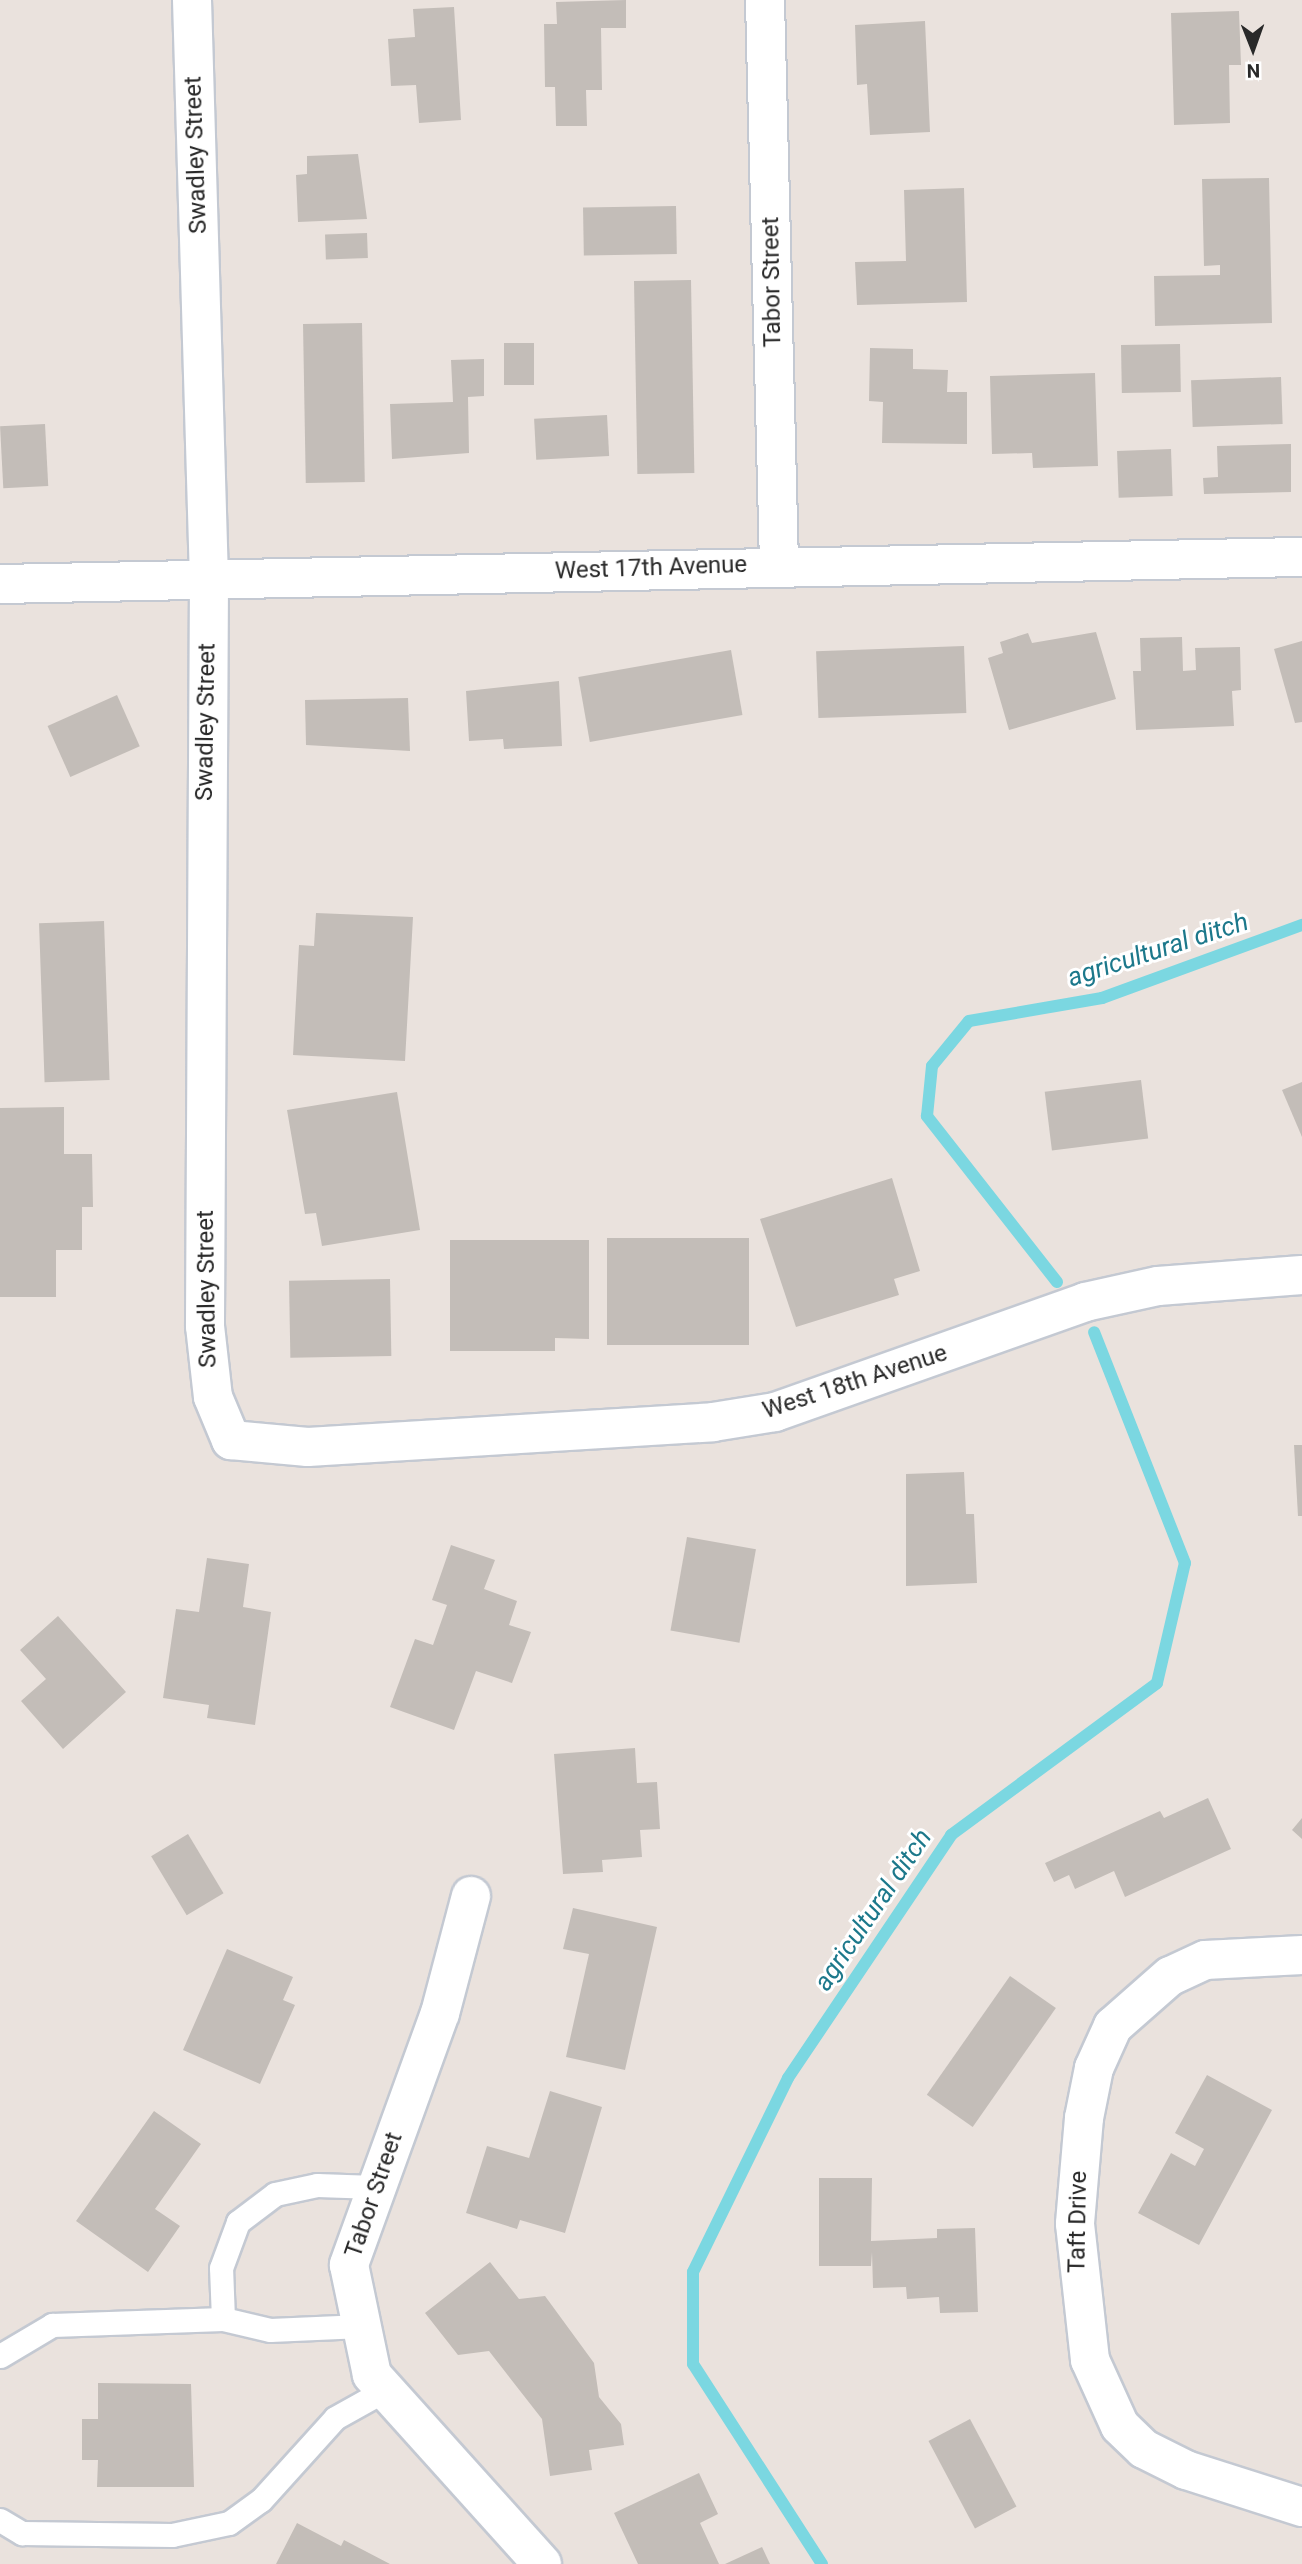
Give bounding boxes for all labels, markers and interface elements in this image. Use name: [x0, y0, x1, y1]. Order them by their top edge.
north arrow: [1218, 14, 1288, 84]
text: N: [1246, 59, 1260, 82]
street label: Swadley Street: [179, 76, 213, 234]
street label: Tabor Street: [756, 216, 788, 348]
street label: West 17th Avenue: [554, 550, 748, 586]
street label: Swadley Street: [190, 643, 222, 801]
water label: agricultural ditch: [1064, 906, 1252, 994]
street label: Swadley Street: [191, 1210, 223, 1368]
street label: West 18th Avenue: [759, 1339, 951, 1425]
water label: agricultural ditch: [808, 1823, 938, 1997]
street label: Tabor Street: [339, 2129, 409, 2261]
street label: Taft Drive: [1063, 2171, 1093, 2273]

